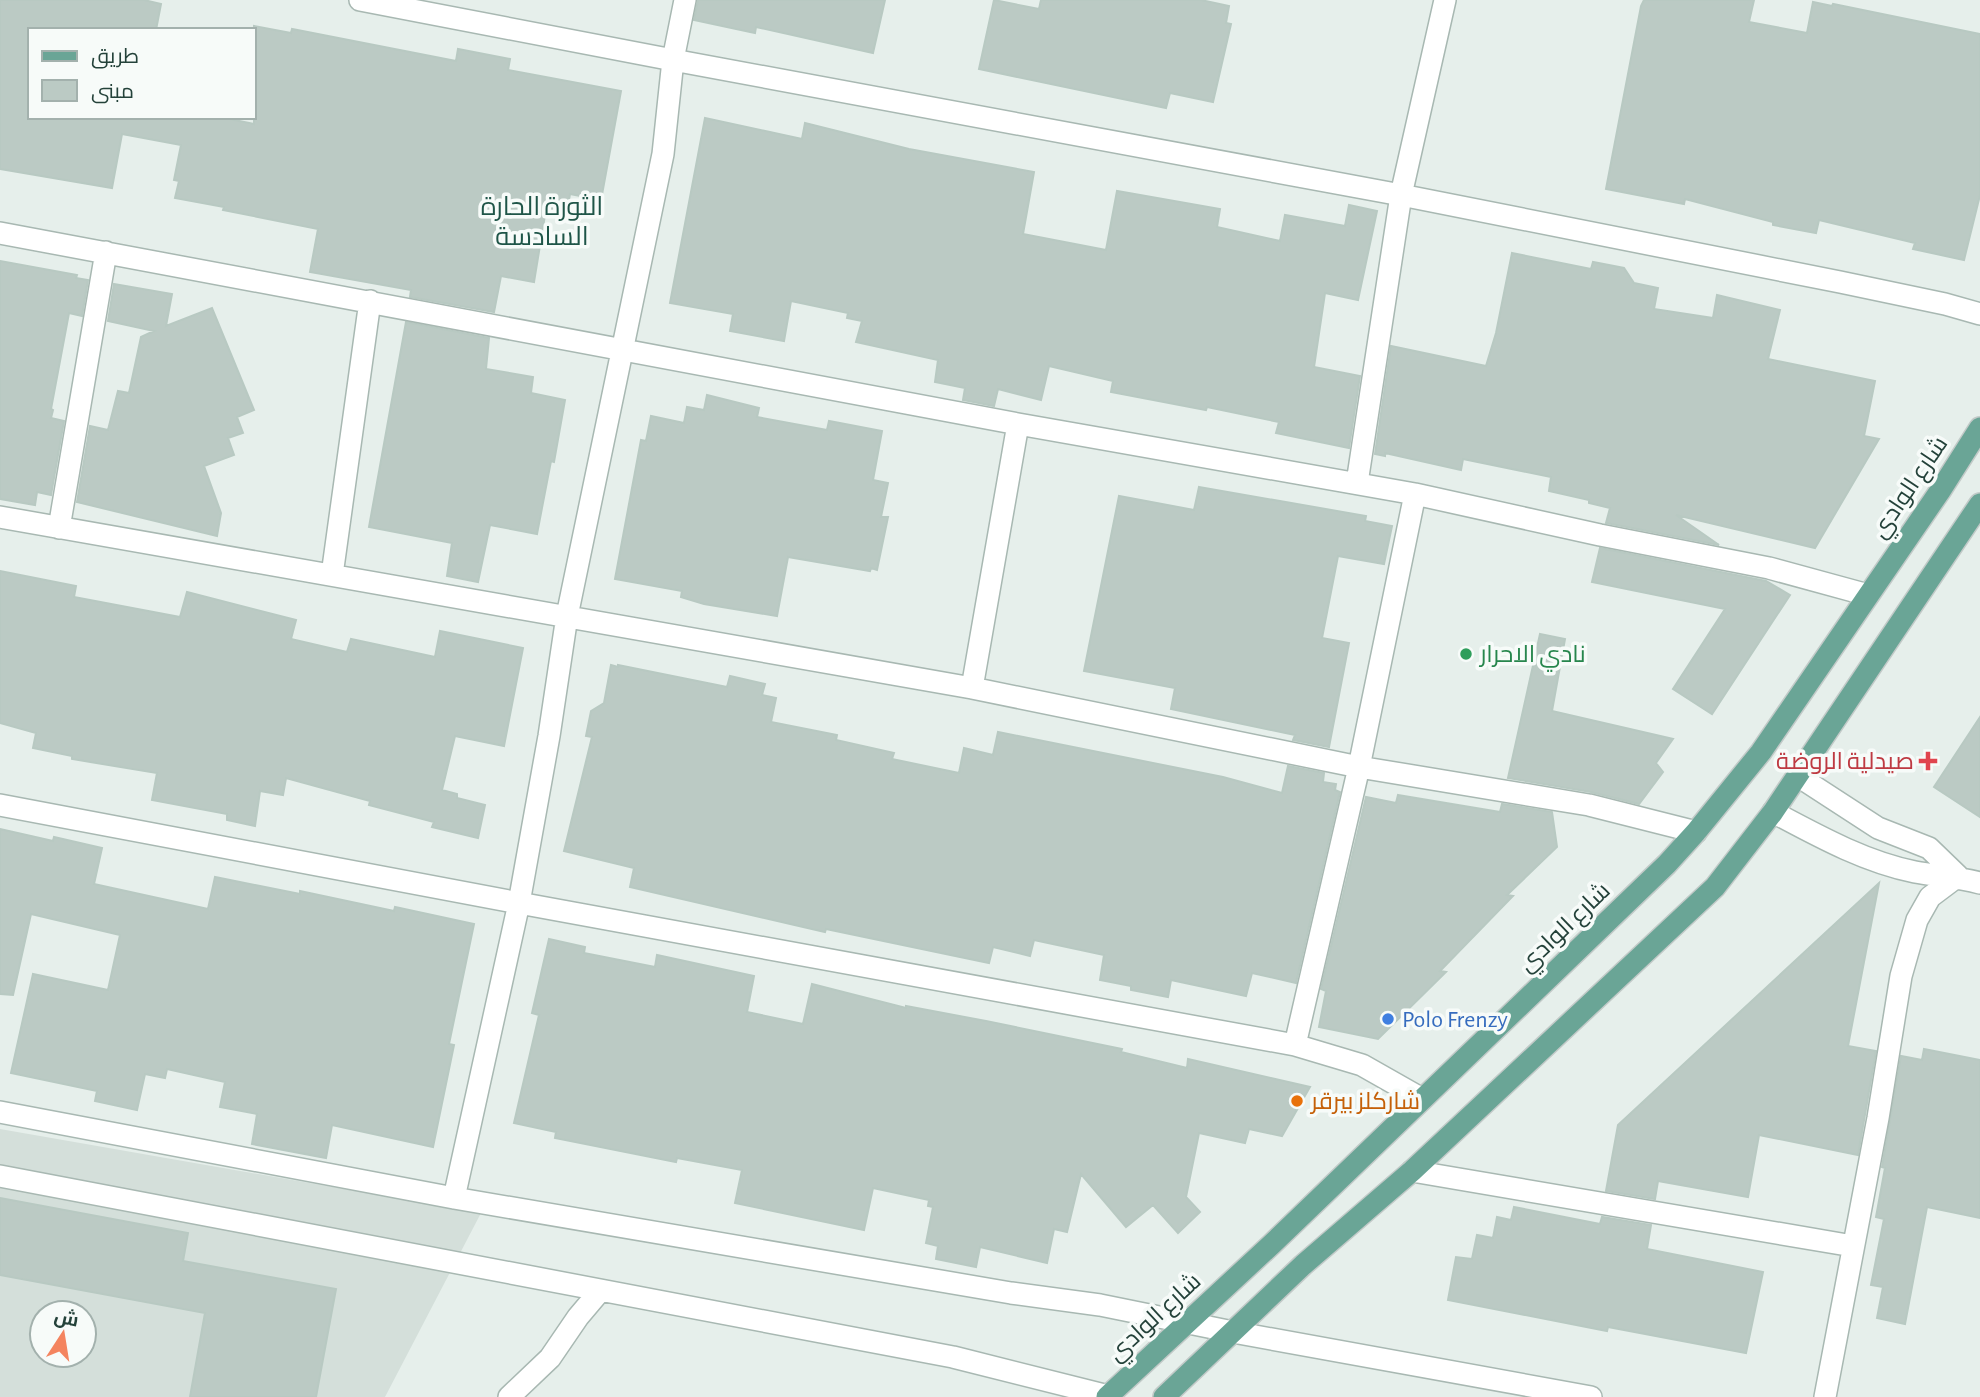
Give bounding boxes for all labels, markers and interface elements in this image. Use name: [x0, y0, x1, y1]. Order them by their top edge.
legend: [28, 28, 256, 119]
text: طريق: [91, 46, 139, 69]
text: مبنى: [91, 81, 134, 104]
district label: الثورة الحارة السادسة: [481, 194, 603, 250]
street label: شارع الوادي: [1866, 432, 1957, 546]
place label: نادي الاحرار: [1478, 643, 1586, 672]
marker: نادي الاحرار: [1458, 646, 1474, 662]
place label: صيدلية الروضة: [1776, 750, 1914, 774]
marker: صيدلية الروضة: [1920, 753, 1936, 769]
street label: شارع الوادي: [1514, 878, 1619, 981]
place label: Polo Frenzy: [1402, 1008, 1508, 1032]
marker: Polo Frenzy: [1380, 1011, 1396, 1027]
place label: شاركلز بيرقر: [1309, 1089, 1420, 1114]
marker: شاركلز بيرقر: [1289, 1093, 1305, 1109]
street label: شارع الوادي: [1103, 1268, 1209, 1370]
north arrow: [28, 1299, 98, 1369]
text: ش: [52, 1306, 80, 1332]

